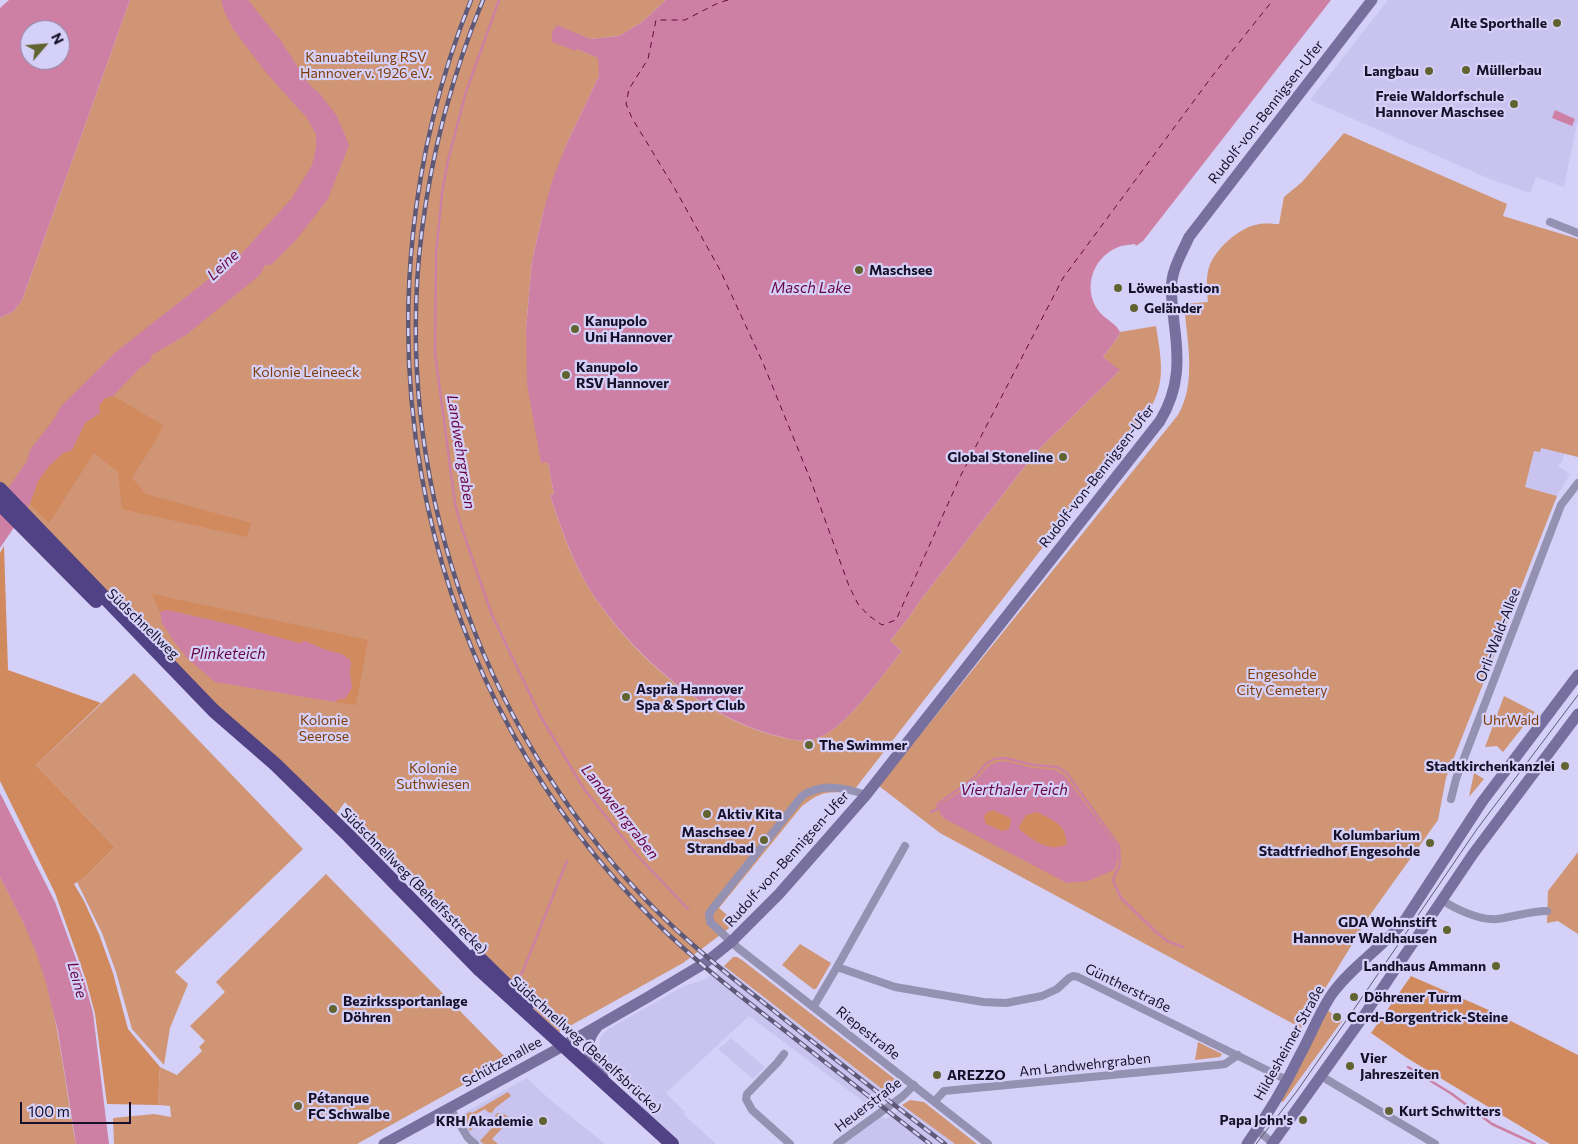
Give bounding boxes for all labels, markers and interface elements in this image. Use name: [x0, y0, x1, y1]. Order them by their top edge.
place label: Alte Sporthalle: [1450, 15, 1547, 31]
marker: Alte Sporthalle: [1551, 17, 1563, 29]
north arrow: [20, 20, 70, 70]
text: N: [48, 30, 68, 47]
street label: Rudolf-von-Bennigsen-Ufer: [1205, 37, 1327, 187]
park label: Kanuabteilung RSV Hannover v. 1926 e.V.: [300, 49, 432, 82]
place label: Müllerbau: [1476, 62, 1542, 78]
place label: Langbau: [1364, 63, 1419, 79]
marker: Müllerbau: [1460, 64, 1472, 76]
marker: Langbau: [1423, 65, 1435, 77]
place label: Freie Waldorfschule Hannover Maschsee: [1375, 88, 1504, 120]
marker: Freie Waldorfschule Hannover Maschsee: [1508, 98, 1520, 110]
water label: Leine: [203, 246, 243, 284]
place label: Maschsee: [869, 262, 932, 278]
marker: Maschsee: [853, 264, 865, 276]
water label: Masch Lake: [771, 279, 851, 297]
place label: Löwenbastion: [1128, 280, 1219, 296]
marker: Löwenbastion: [1112, 282, 1124, 294]
place label: Geländer: [1144, 300, 1202, 316]
marker: Geländer: [1128, 302, 1140, 314]
place label: Kanupolo Uni Hannover: [585, 313, 672, 346]
marker: Kanupolo Uni Hannover: [569, 323, 581, 335]
place label: Kanupolo RSV Hannover: [576, 359, 669, 392]
park label: Kolonie Leineeck: [252, 364, 360, 380]
marker: Kanupolo RSV Hannover: [560, 369, 572, 381]
water label: Landwehrgraben: [443, 394, 479, 510]
street label: Rudolf-von-Bennigsen-Ufer: [1036, 401, 1158, 551]
place label: Global Stoneline: [947, 449, 1053, 465]
marker: Global Stoneline: [1057, 451, 1069, 463]
street label: Südschnellweg: [103, 585, 183, 663]
street label: Orli-Wald-Allee: [1472, 586, 1524, 684]
water label: Plinketeich: [190, 645, 266, 663]
park label: Engesohde City Cemetery: [1236, 666, 1328, 699]
place label: Aspria Hannover Spa & Sport Club: [636, 681, 745, 714]
marker: Aspria Hannover Spa & Sport Club: [620, 691, 632, 703]
park label: Kolonie Seerose: [299, 712, 349, 744]
park label: UhrWald: [1483, 712, 1539, 728]
place label: The Swimmer: [819, 737, 907, 753]
marker: The Swimmer: [803, 739, 815, 751]
place label: Stadtkirchenkanzlei: [1426, 758, 1555, 774]
park label: Kolonie Suthwiesen: [396, 760, 470, 792]
marker: Stadtkirchenkanzlei: [1559, 760, 1571, 772]
water label: Landwehrgraben: [577, 761, 663, 863]
water label: Vierthaler Teich: [960, 781, 1068, 799]
street label: Rudolf-von-Bennigsen-Ufer: [721, 788, 853, 930]
street label: Südschnellweg (Behelfsstrecke): [337, 804, 491, 958]
place label: Aktiv Kita: [717, 806, 782, 822]
marker: Aktiv Kita: [701, 808, 713, 820]
place label: Maschsee / Strandbad: [682, 824, 754, 856]
place label: Kolumbarium Stadtfriedhof Engesohde: [1259, 827, 1420, 860]
marker: Maschsee / Strandbad: [758, 834, 770, 846]
marker: Kolumbarium Stadtfriedhof Engesohde: [1424, 837, 1436, 849]
place label: GDA Wohnstift Hannover Waldhausen: [1293, 914, 1437, 946]
marker: GDA Wohnstift Hannover Waldhausen: [1441, 924, 1453, 936]
place label: Landhaus Ammann: [1363, 958, 1486, 974]
water label: Leine: [63, 960, 91, 1000]
street label: Güntherstraße: [1082, 960, 1174, 1016]
marker: Landhaus Ammann: [1490, 960, 1502, 972]
street label: Südschnellweg (Behelfsbrücke): [507, 973, 665, 1117]
street label: Hildesheimer Straße: [1250, 983, 1328, 1103]
place label: Döhrener Turm: [1364, 989, 1462, 1005]
marker: Döhrener Turm: [1348, 991, 1360, 1003]
place label: Bezirkssportanlage Döhren: [343, 993, 468, 1026]
marker: Bezirkssportanlage Döhren: [327, 1003, 339, 1015]
street label: Riepestraße: [833, 1003, 903, 1063]
place label: Cord-Borgentrick-Steine: [1347, 1009, 1508, 1025]
marker: Cord-Borgentrick-Steine: [1331, 1011, 1343, 1023]
street label: Schützenallee: [459, 1033, 545, 1091]
street label: Am Landwehrgraben: [1018, 1050, 1152, 1080]
place label: Vier Jahreszeiten: [1360, 1050, 1439, 1082]
marker: Vier Jahreszeiten: [1344, 1060, 1356, 1072]
place label: AREZZO: [947, 1067, 1006, 1083]
marker: AREZZO: [931, 1069, 943, 1081]
street label: Heuerstraße: [831, 1074, 905, 1136]
place label: Pétanque FC Schwalbe: [308, 1090, 390, 1122]
scale bar: [22, 1092, 134, 1124]
marker: Pétanque FC Schwalbe: [292, 1100, 304, 1112]
text: 100 m: [28, 1102, 70, 1120]
place label: Kurt Schwitters: [1399, 1103, 1501, 1119]
marker: Kurt Schwitters: [1383, 1105, 1395, 1117]
place label: Papa John's: [1219, 1112, 1293, 1128]
place label: KRH Akademie: [436, 1113, 533, 1129]
marker: Papa John's: [1297, 1114, 1309, 1126]
marker: KRH Akademie: [537, 1115, 549, 1127]

